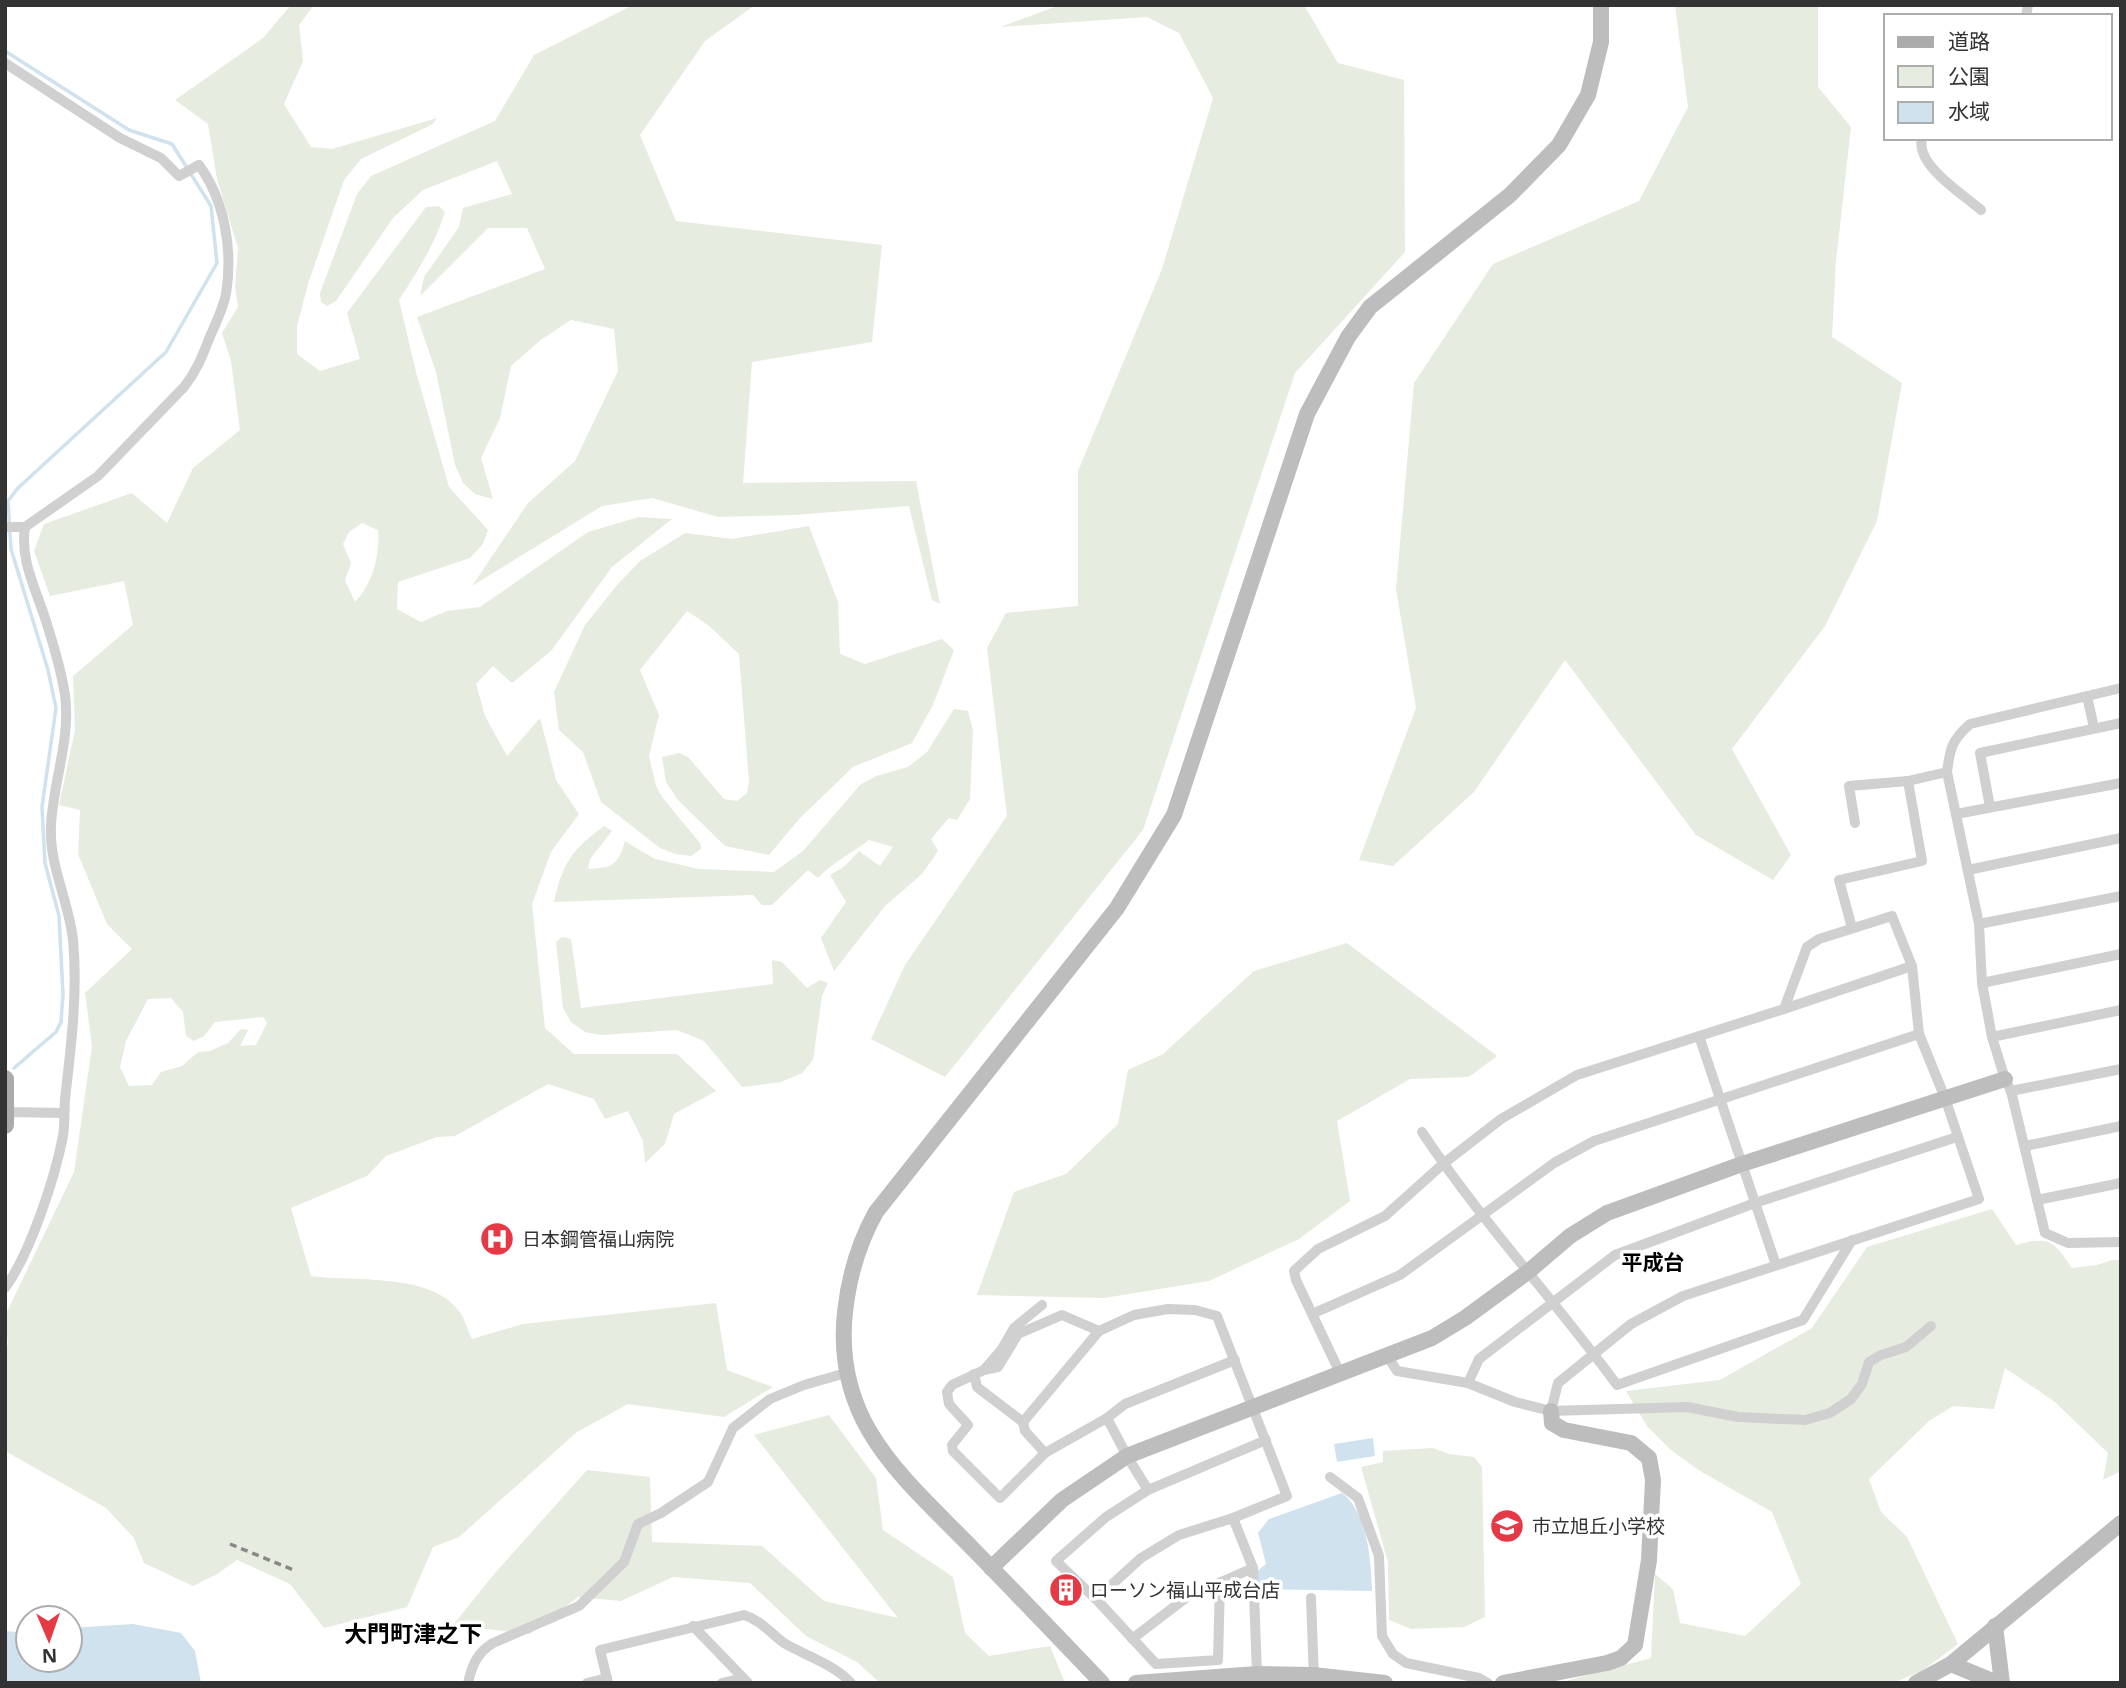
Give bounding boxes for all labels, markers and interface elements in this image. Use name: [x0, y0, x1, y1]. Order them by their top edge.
legend: [1884, 14, 2112, 140]
text: 道路: [1948, 27, 1990, 55]
text: 公園: [1948, 62, 1990, 90]
text: 水域: [1948, 97, 1990, 125]
hospital icon: 日本鋼管福山病院: [478, 1220, 516, 1258]
place label: 日本鋼管福山病院: [522, 1226, 674, 1252]
district label: 平成台: [1622, 1248, 1685, 1276]
school or university icon: 市立旭丘小学校: [1488, 1507, 1526, 1545]
place label: 市立旭丘小学校: [1532, 1513, 1665, 1539]
building icon: ローソン福山平成台店: [1047, 1571, 1085, 1609]
place label: ローソン福山平成台店: [1090, 1577, 1280, 1603]
north arrow: [14, 1604, 84, 1674]
district label: 大門町津之下: [344, 1617, 482, 1649]
text: N: [41, 1643, 58, 1669]

